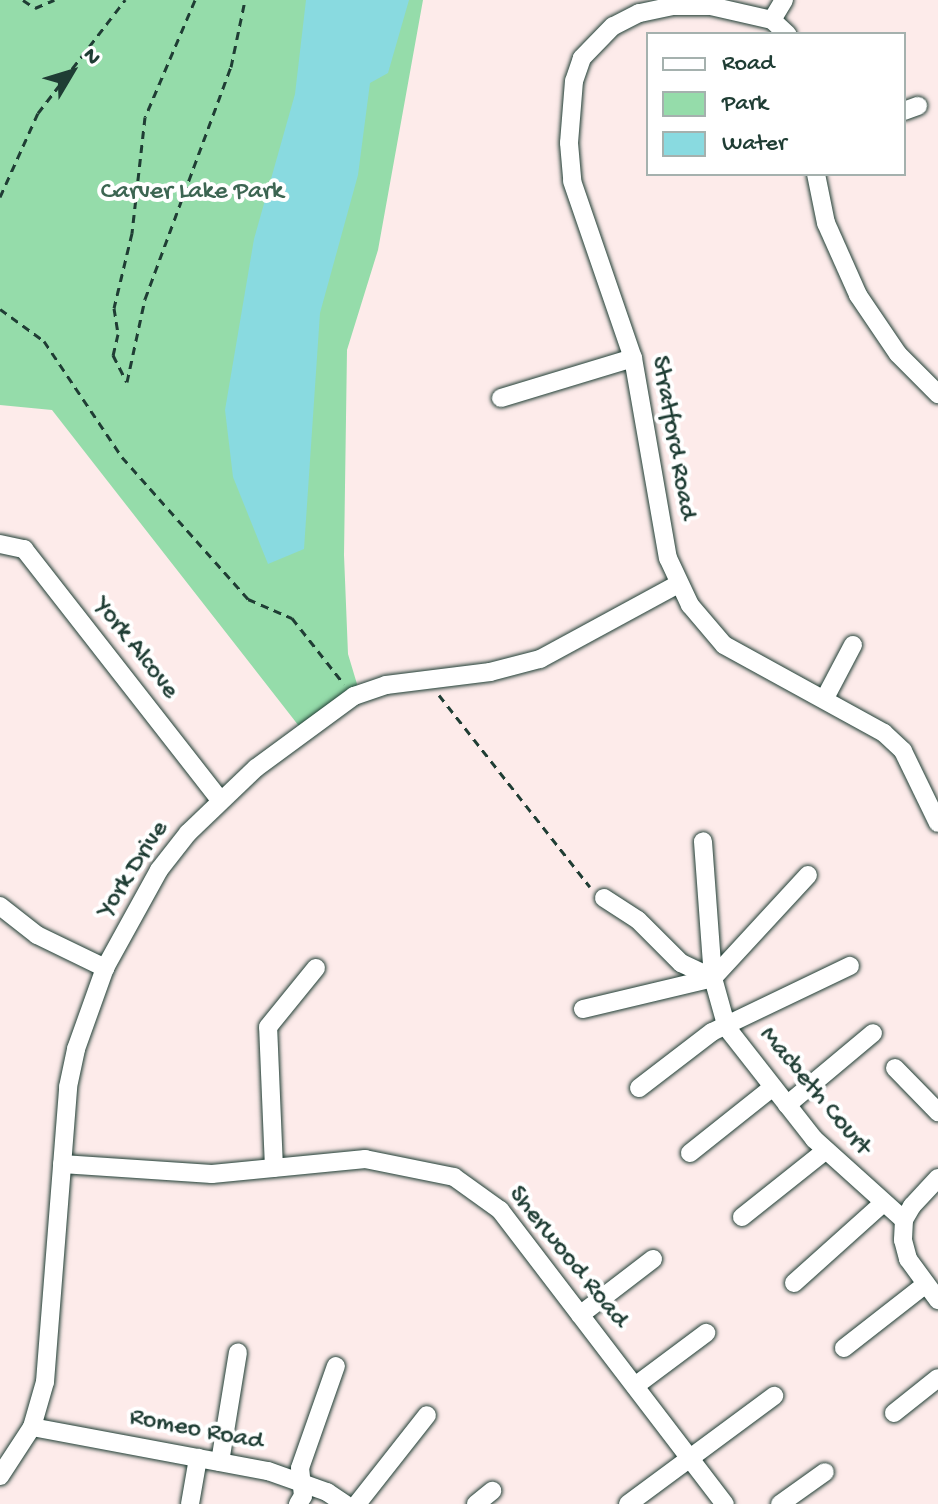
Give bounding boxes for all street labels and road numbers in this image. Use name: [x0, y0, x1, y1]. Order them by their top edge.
street label: Stratford Road: [642, 354, 702, 522]
street label: York Alcove: [86, 592, 184, 706]
street label: York Drive: [91, 816, 177, 924]
street label: Macbeth Court: [751, 1021, 877, 1163]
street label: Sherwood Road: [500, 1181, 634, 1335]
street label: Romeo Road: [127, 1403, 265, 1459]

